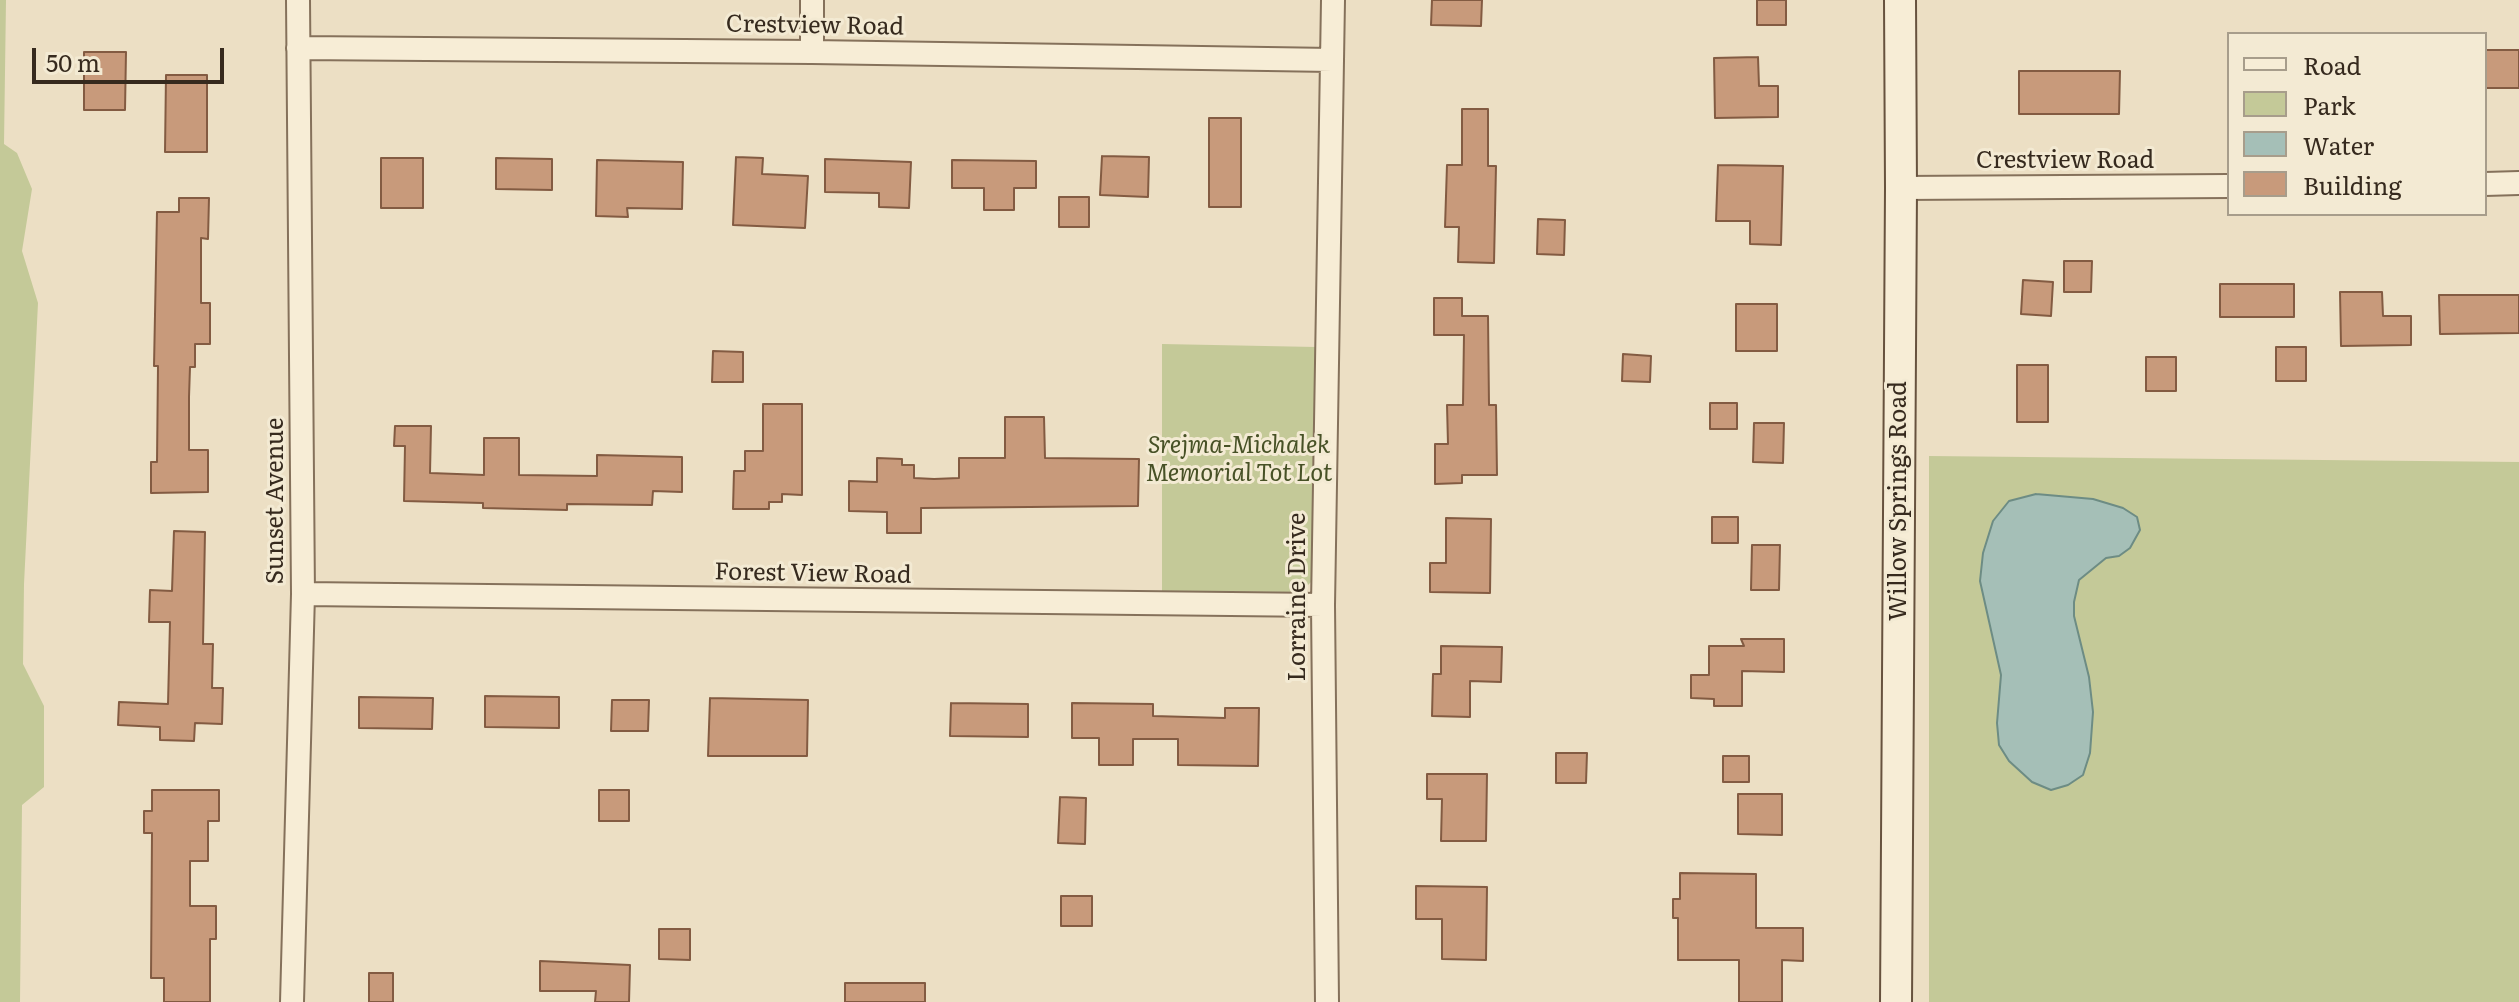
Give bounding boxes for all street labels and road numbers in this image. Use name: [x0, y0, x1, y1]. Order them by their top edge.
street label: Crestview Road: [726, 10, 904, 42]
street label: Crestview Road: [1976, 147, 2154, 175]
street label: Willow Springs Road: [1885, 381, 1913, 621]
street label: Sunset Avenue: [262, 418, 290, 584]
street label: Lorraine Drive: [1284, 513, 1312, 681]
street label: Forest View Road: [714, 558, 912, 590]

